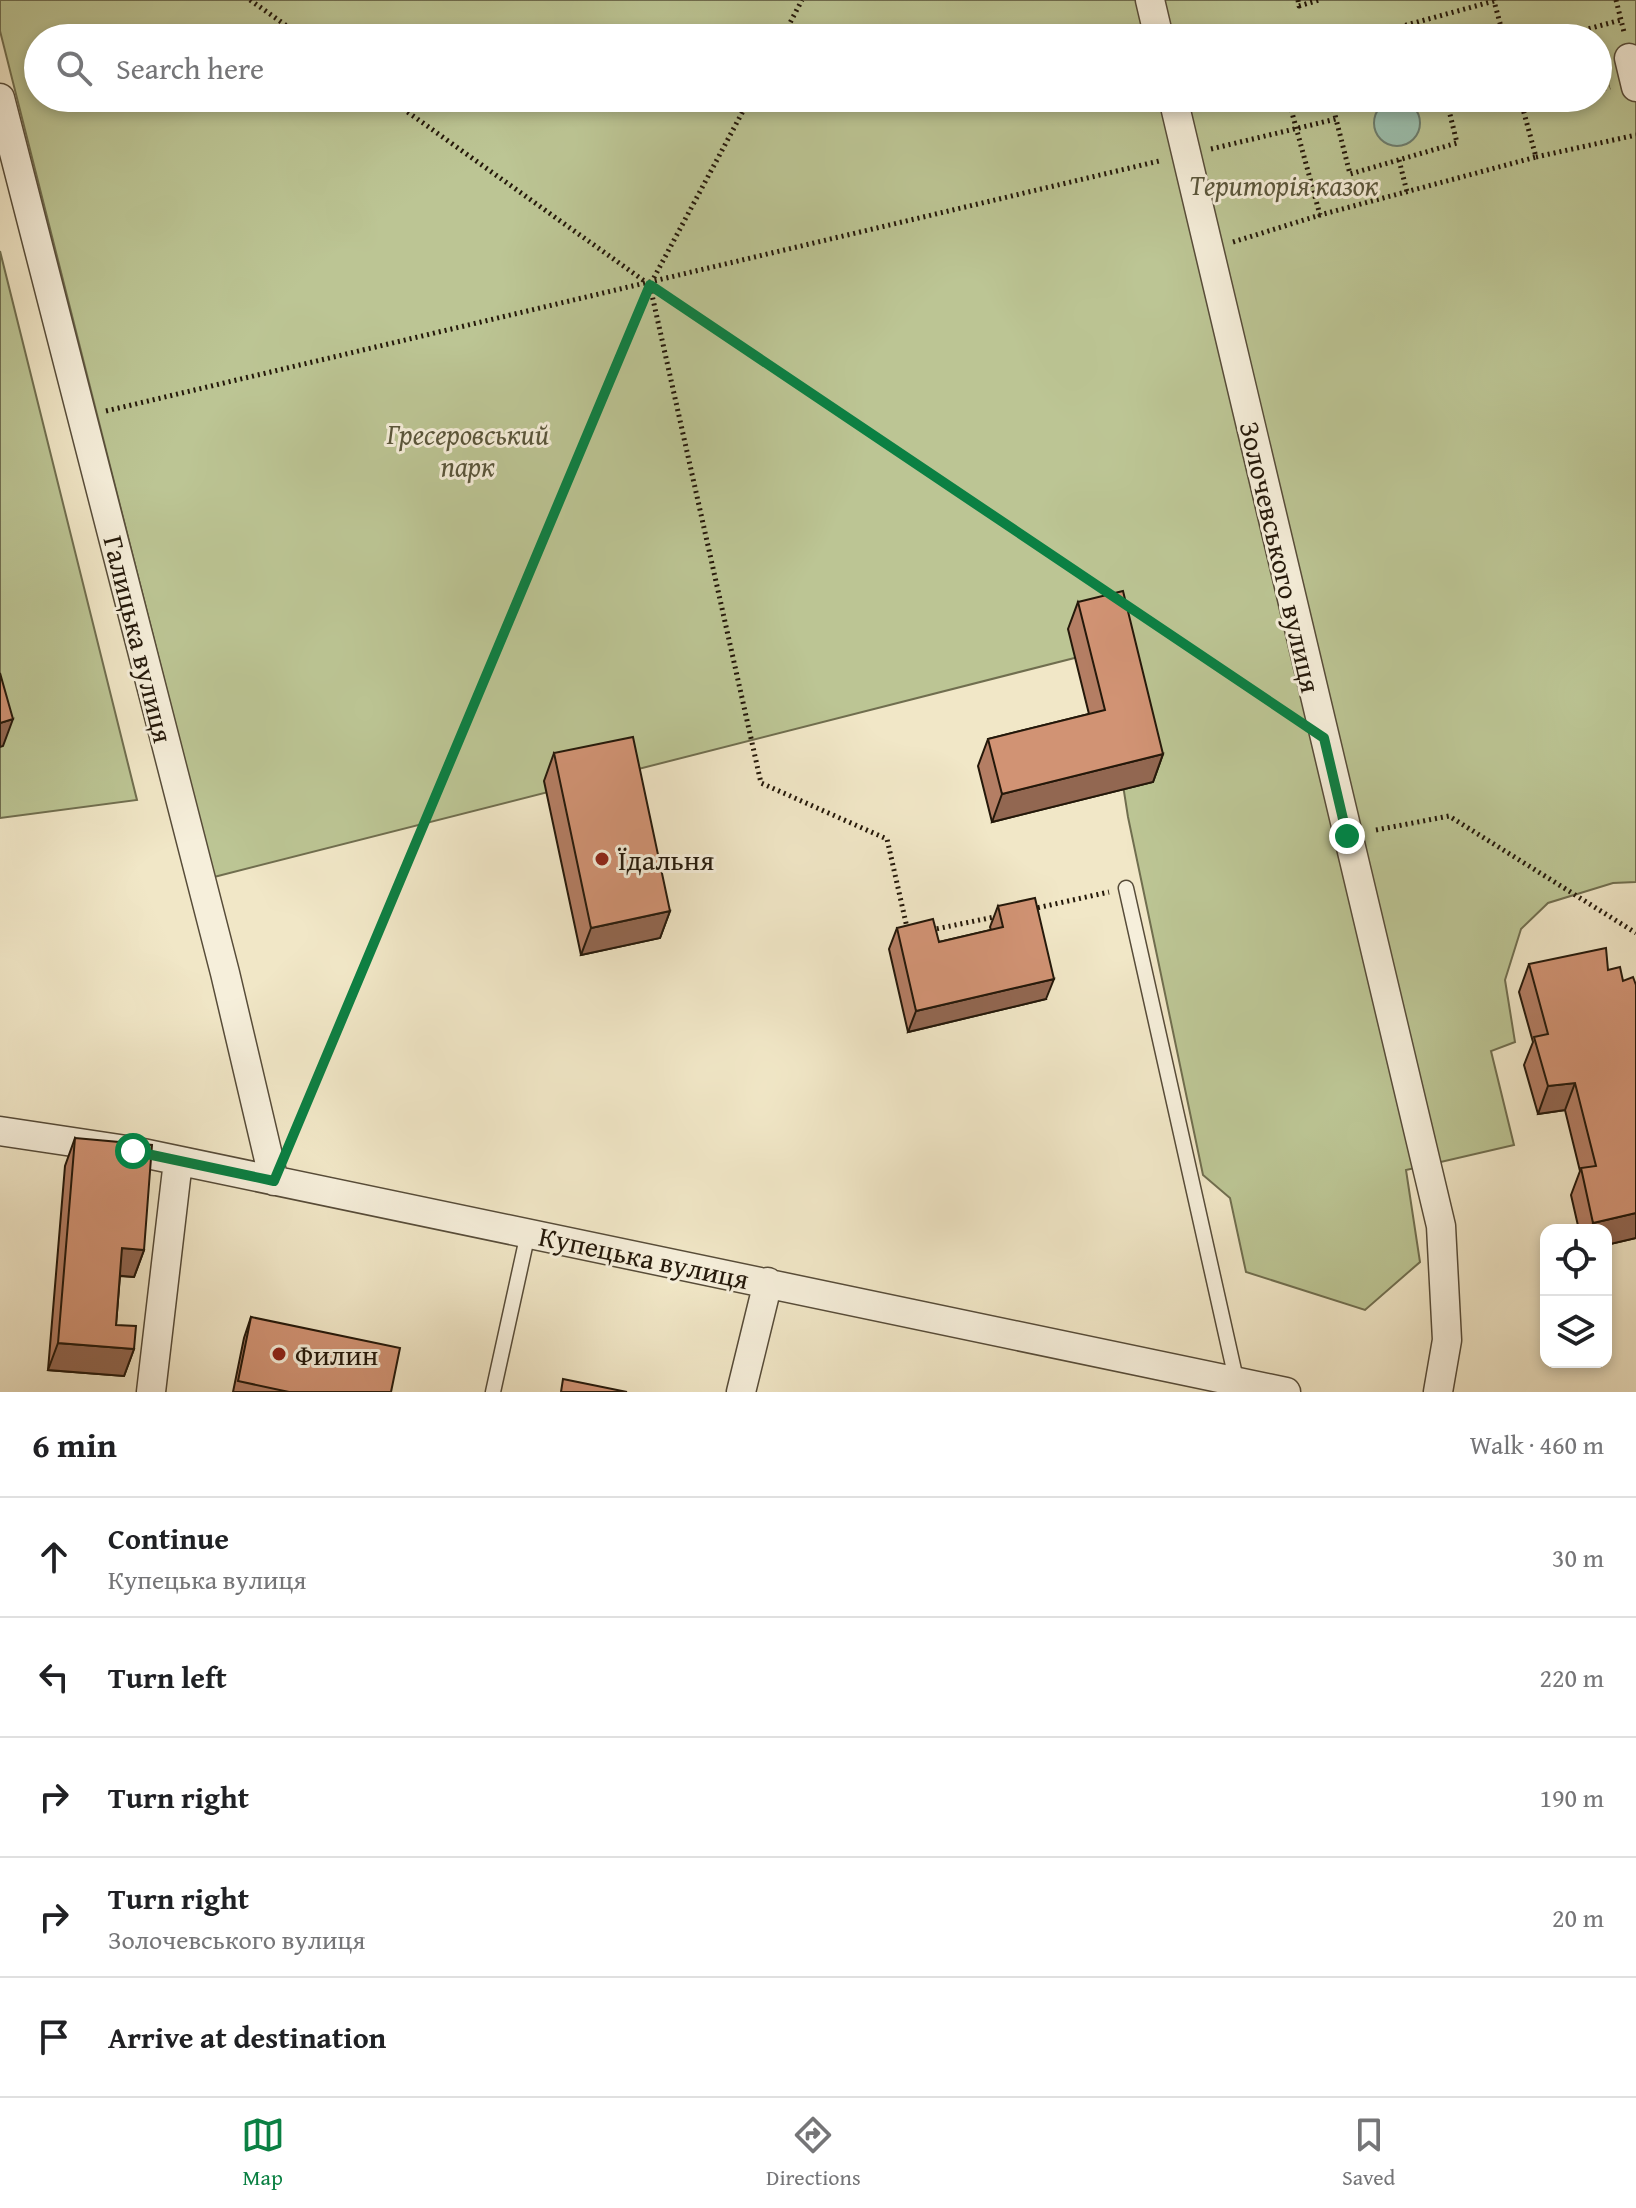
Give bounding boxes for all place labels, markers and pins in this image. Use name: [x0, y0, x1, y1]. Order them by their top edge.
place label: Їдальня: [617, 839, 714, 880]
marker: Їдальня: [593, 850, 611, 868]
place label: Филин: [295, 1334, 378, 1375]
marker: Филин: [270, 1345, 288, 1363]

